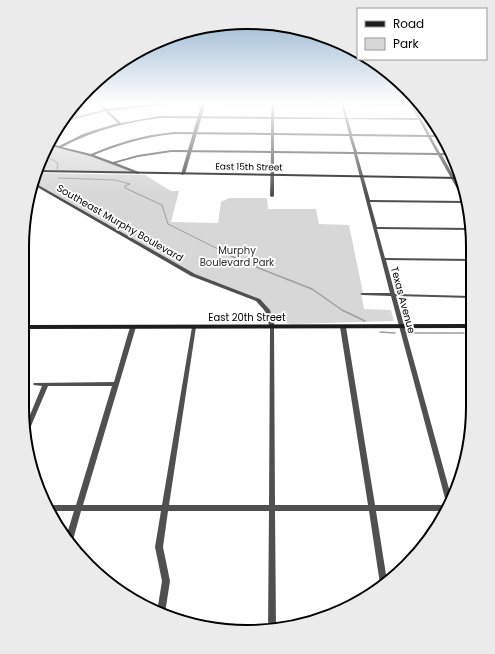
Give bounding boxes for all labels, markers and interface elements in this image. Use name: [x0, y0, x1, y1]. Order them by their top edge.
legend: [357, 8, 487, 60]
text: Road: [393, 15, 424, 32]
text: Park: [393, 35, 420, 52]
street label: East 15th Street: [215, 160, 283, 174]
street label: Southeast Murphy Boulevard: [54, 181, 186, 265]
park label: Murphy Boulevard Park: [200, 243, 275, 270]
street label: Texas Avenue: [387, 265, 419, 335]
street label: East 20th Street: [208, 310, 286, 325]

